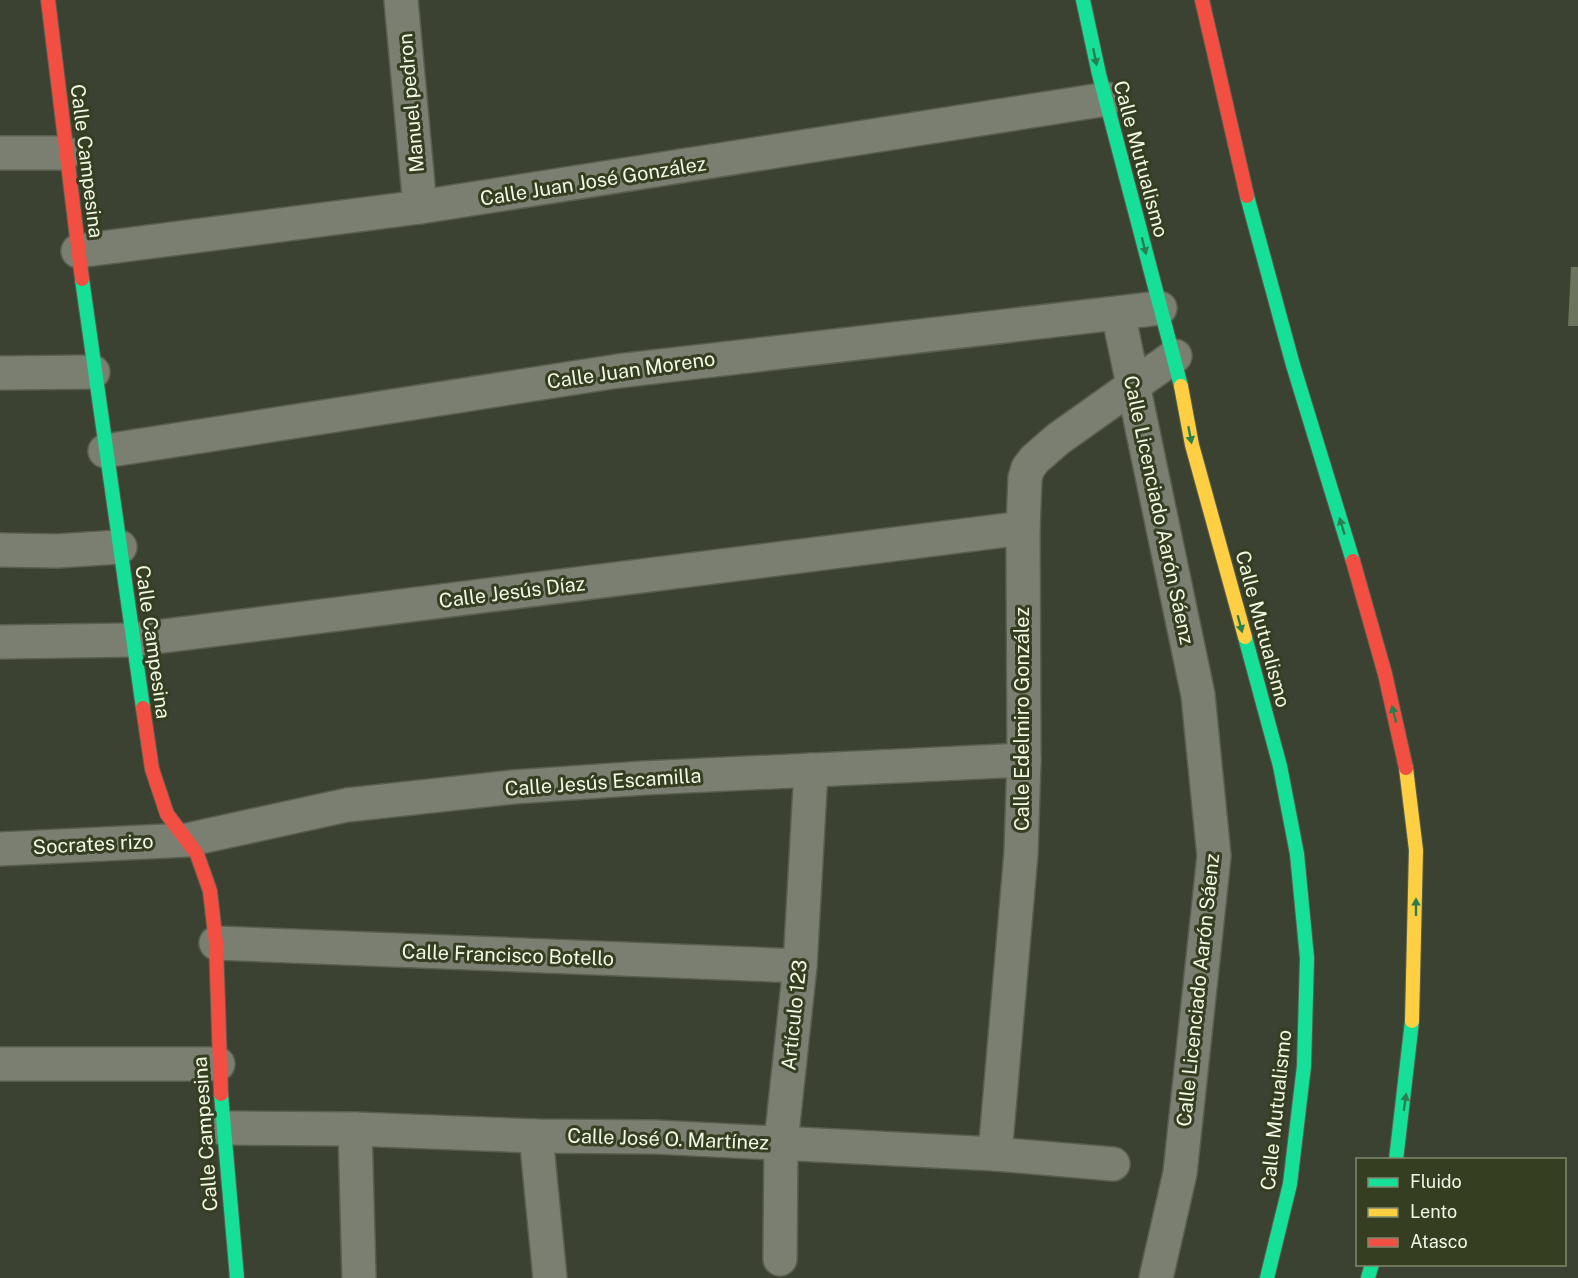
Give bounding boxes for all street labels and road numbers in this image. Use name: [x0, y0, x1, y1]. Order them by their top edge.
street label: Manuel pedron: [393, 32, 429, 174]
street label: Calle Mutualismo: [1109, 78, 1173, 240]
street label: Calle Campesina: [66, 83, 108, 239]
street label: Calle Juan José González: [478, 151, 708, 211]
street label: Calle Juan Moreno: [545, 346, 717, 394]
street label: Calle Licenciado Aarón Sáenz: [1119, 373, 1199, 647]
street label: Calle Mutualismo: [1231, 548, 1295, 710]
street label: Calle Campesina: [130, 564, 176, 720]
street label: Calle Jesús Díaz: [438, 571, 586, 613]
street label: Calle Edelmiro González: [1010, 607, 1034, 831]
street label: Calle Jesús Escamilla: [504, 763, 702, 801]
street label: Socrates rizo: [32, 829, 154, 859]
street label: Calle Licenciado Aarón Sáenz: [1172, 852, 1224, 1128]
street label: Calle Francisco Botello: [401, 939, 615, 971]
street label: Artículo 123: [776, 958, 812, 1072]
street label: Calle Mutualismo: [1256, 1028, 1296, 1192]
street label: Calle Campesina: [188, 1056, 222, 1212]
street label: Calle José O. Martínez: [567, 1123, 769, 1155]

